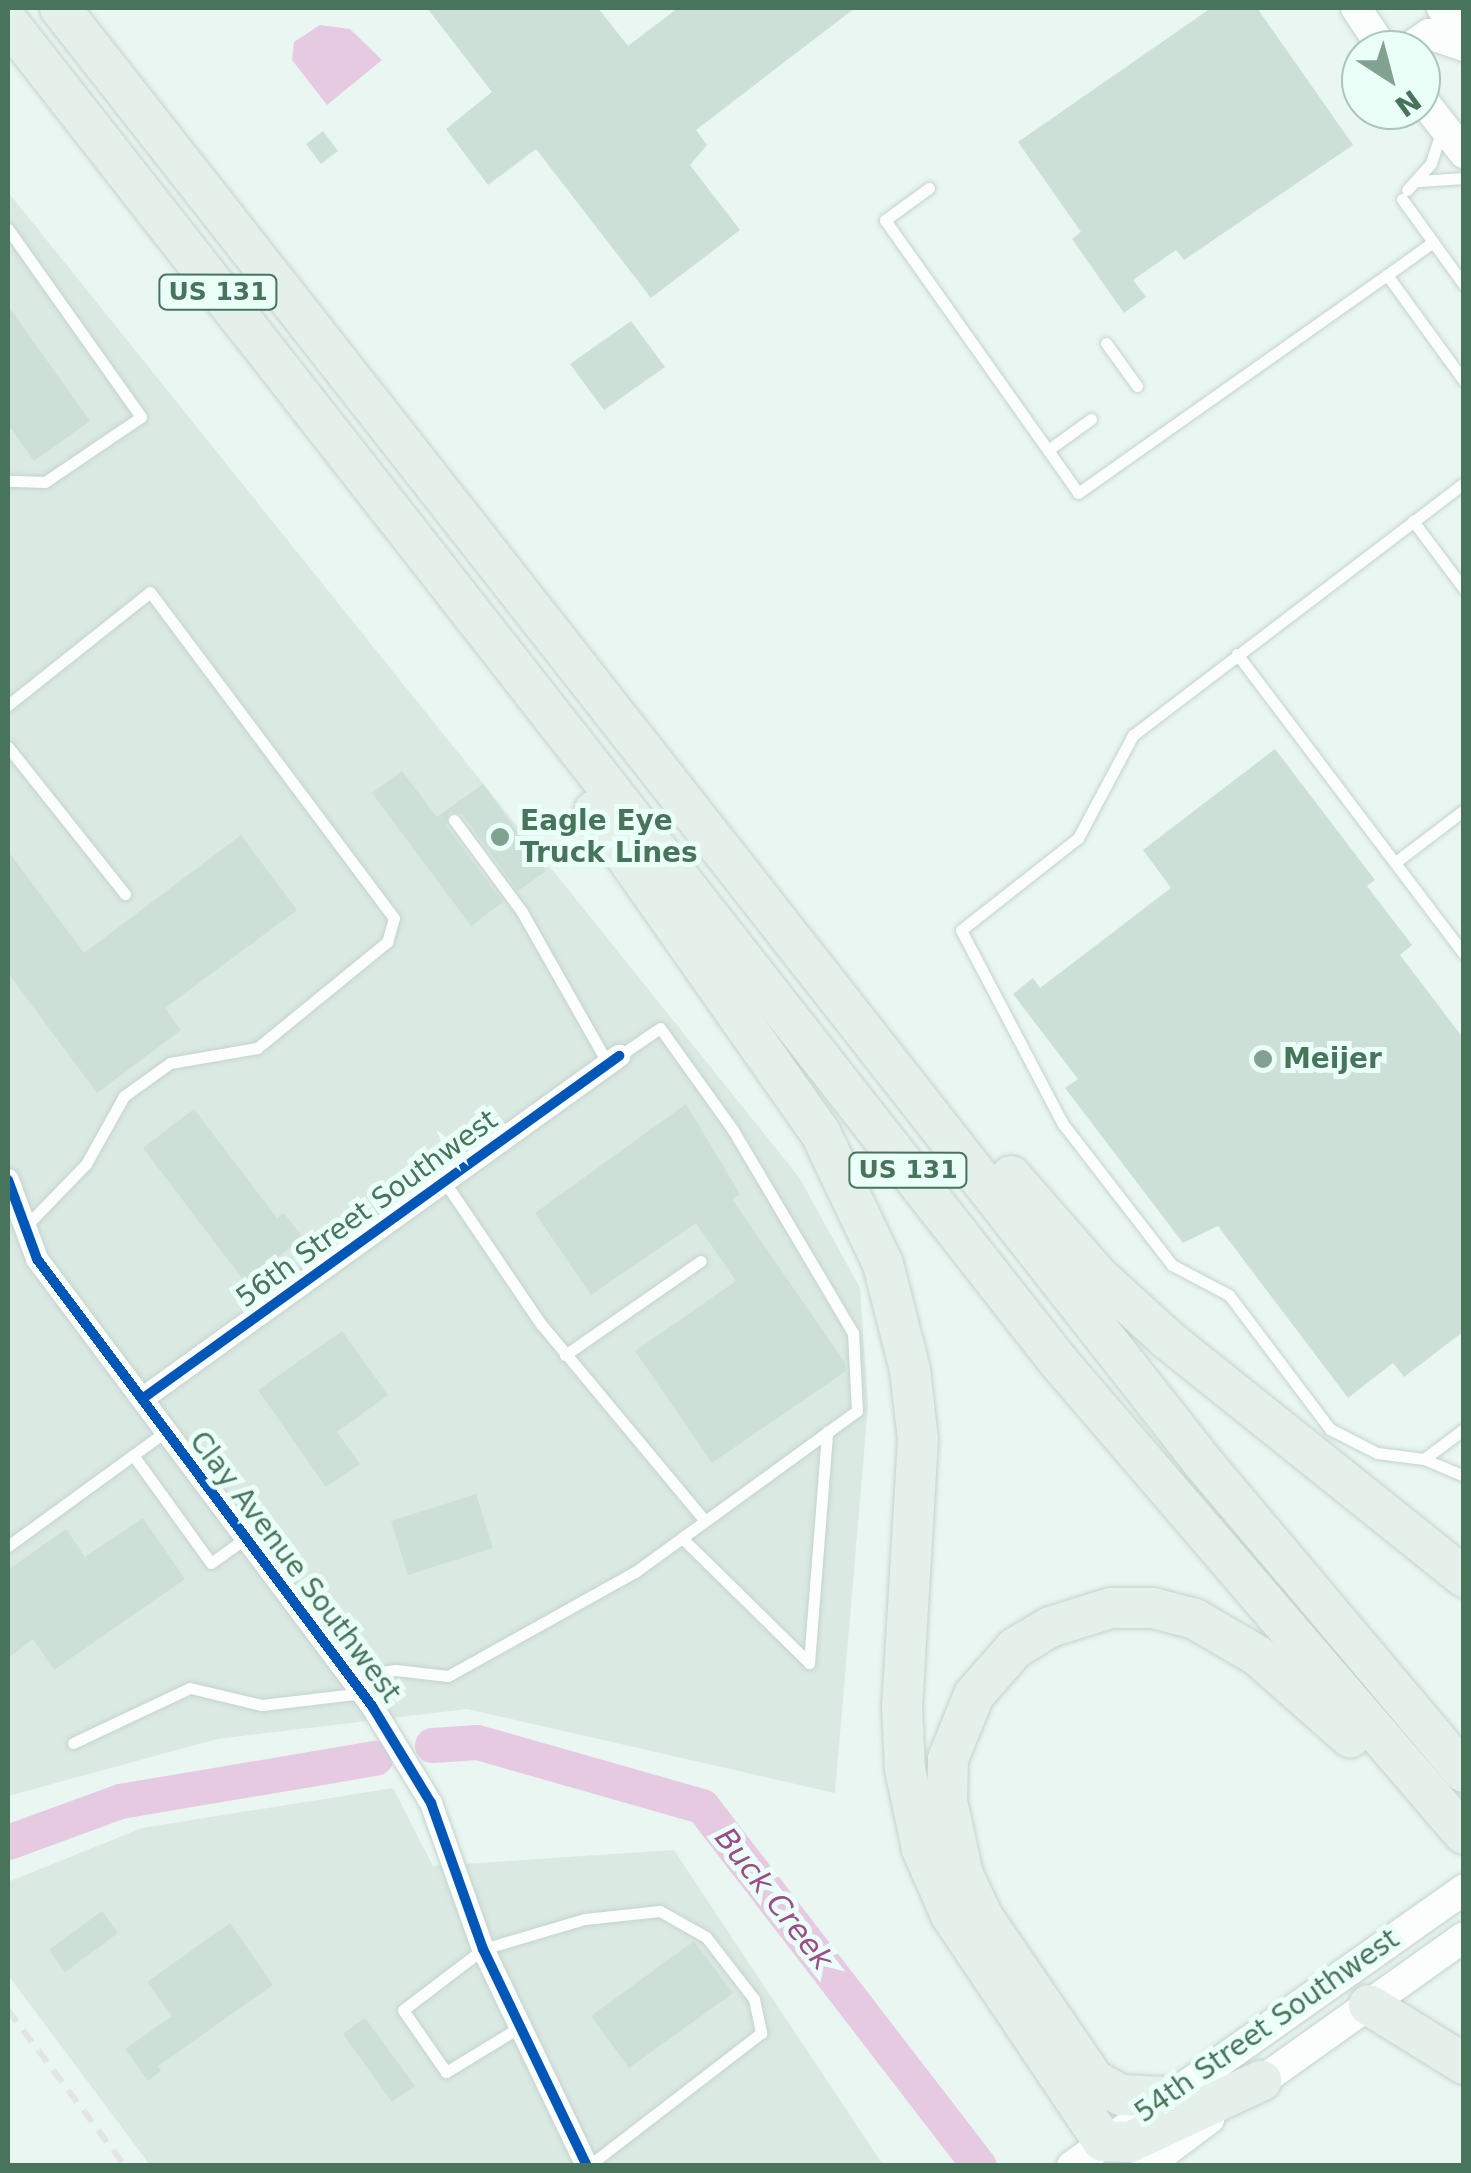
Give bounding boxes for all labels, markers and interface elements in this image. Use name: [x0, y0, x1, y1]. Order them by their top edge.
north arrow: [1341, 30, 1441, 130]
text: N: [1389, 83, 1427, 123]
road number: US 131: [158, 272, 278, 312]
place label: Eagle Eye Truck Lines: [520, 804, 698, 870]
marker: Eagle Eye Truck Lines: [489, 826, 511, 848]
place label: Meijer: [1283, 1042, 1382, 1076]
marker: Meijer: [1252, 1048, 1274, 1070]
street label: 56th Street Southwest: [230, 1103, 504, 1315]
road number: US 131: [848, 1150, 968, 1190]
street label: Clay Avenue Southwest: [182, 1425, 408, 1709]
water label: Buck Creek: [707, 1821, 841, 1977]
street label: 54th Street Southwest: [1129, 1922, 1405, 2130]

